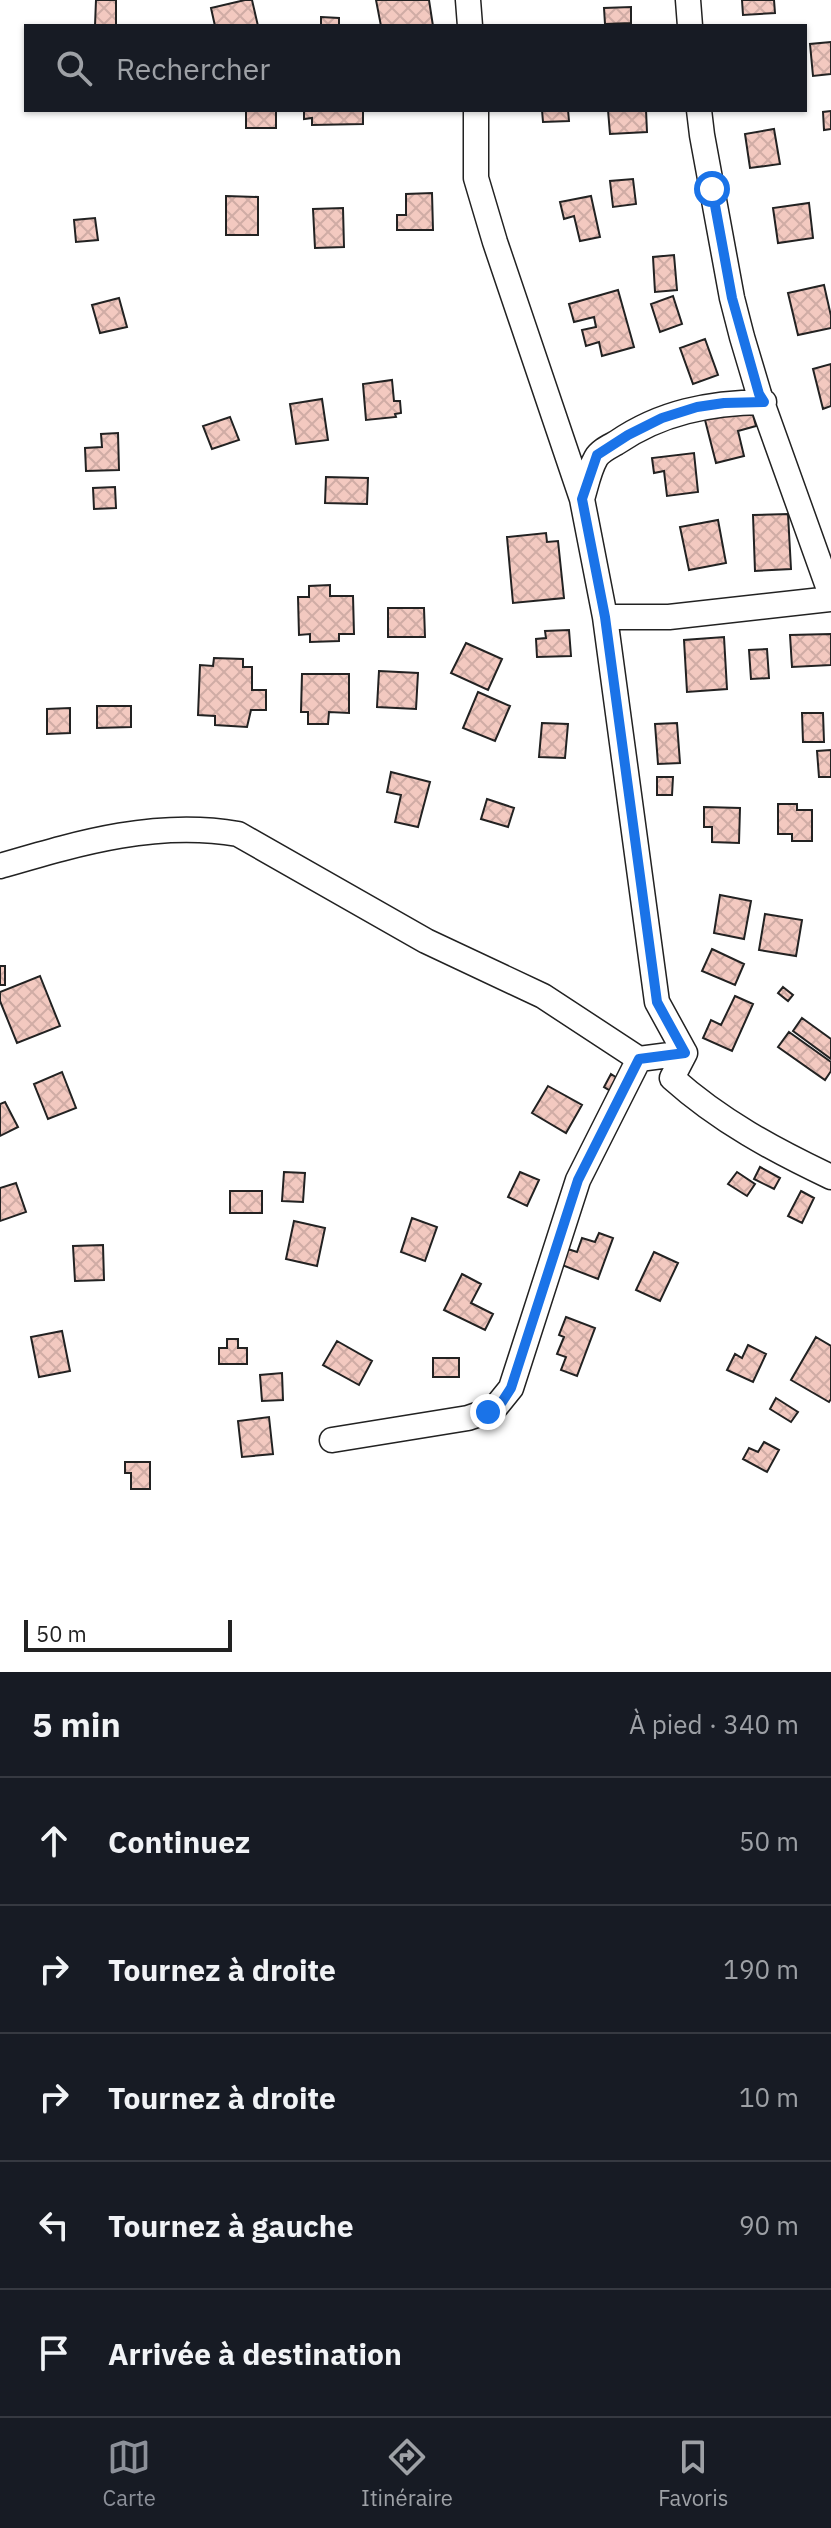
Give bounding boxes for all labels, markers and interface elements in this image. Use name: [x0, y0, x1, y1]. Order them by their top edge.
search box: [24, 24, 807, 112]
icon: search: [52, 46, 96, 90]
text: Rechercher: [116, 49, 270, 88]
route start: [694, 171, 730, 207]
route end: [470, 1394, 506, 1430]
scale bar: [24, 1616, 232, 1652]
text: 50 m: [36, 1619, 87, 1648]
text: 5 min: [32, 1702, 121, 1746]
text: À pied · 340 m: [629, 1707, 799, 1741]
icon: ahead: [32, 1819, 76, 1863]
text: Continuez: [108, 1822, 250, 1861]
text: 50 m: [739, 1824, 799, 1858]
icon: right: [32, 1947, 76, 1991]
text: Tournez à droite: [108, 1950, 336, 1989]
text: 190 m: [723, 1952, 799, 1986]
icon: right: [32, 2075, 76, 2119]
text: Tournez à droite: [108, 2078, 336, 2117]
text: 10 m: [739, 2080, 799, 2114]
icon: left: [32, 2203, 76, 2247]
text: Tournez à gauche: [108, 2206, 354, 2245]
text: 90 m: [739, 2208, 799, 2242]
icon: arrive: [32, 2331, 76, 2375]
text: Arrivée à destination: [108, 2334, 402, 2373]
tab: Carte: [103, 2435, 156, 2512]
tab: Itinéraire: [361, 2435, 453, 2512]
tab: Favoris: [658, 2435, 728, 2512]

